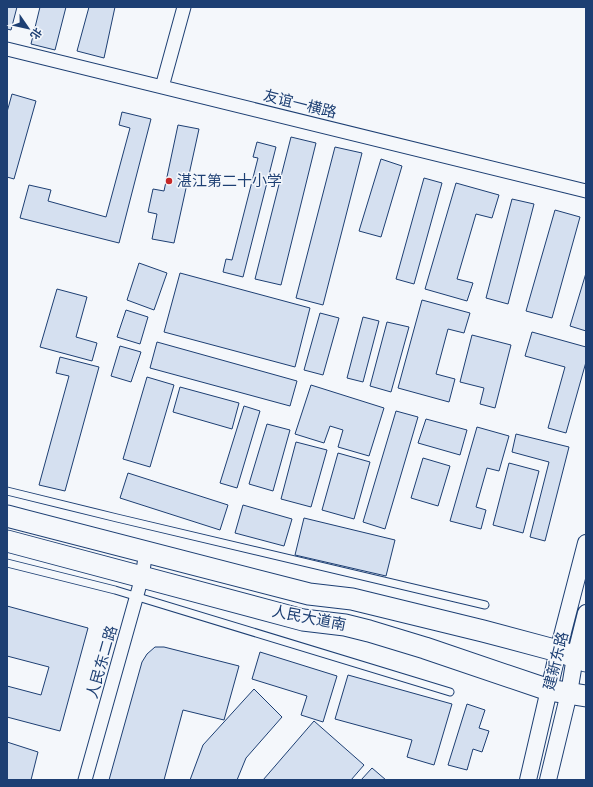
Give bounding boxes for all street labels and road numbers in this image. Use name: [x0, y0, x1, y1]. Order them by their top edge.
street label: 友谊一横路: [261, 86, 339, 123]
street label: 人民大道南: [270, 602, 348, 635]
street label: 人民东二路: [83, 623, 122, 701]
street label: 建新东路: [540, 630, 573, 693]

